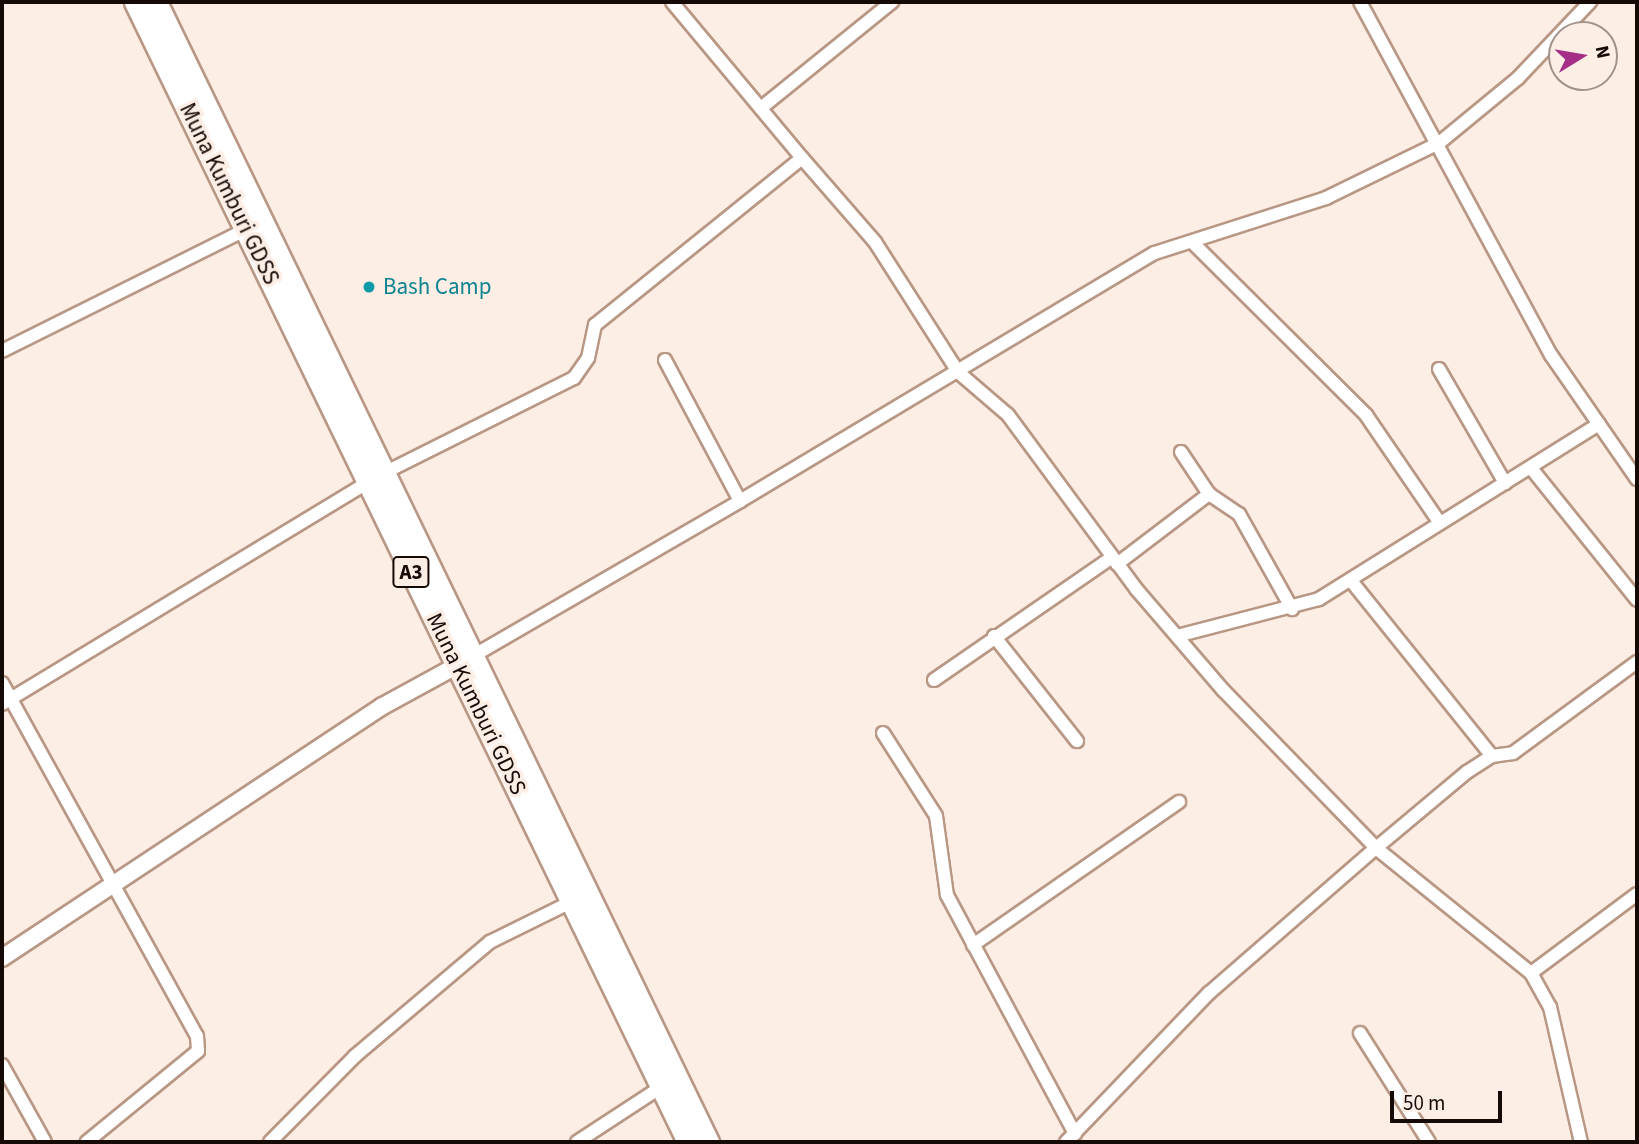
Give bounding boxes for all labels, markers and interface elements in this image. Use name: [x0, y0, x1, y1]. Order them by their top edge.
north arrow: [1548, 21, 1618, 91]
text: N: [1588, 43, 1617, 61]
street label: Muna Kumburi GDSS: [173, 99, 285, 289]
place label: Bash Camp: [383, 273, 491, 301]
marker: Bash Camp: [361, 279, 377, 295]
road number: A3: [392, 554, 430, 590]
street label: Muna Kumburi GDSS: [420, 609, 532, 799]
scale bar: [1394, 1078, 1506, 1122]
text: 50 m: [1403, 1088, 1445, 1118]

